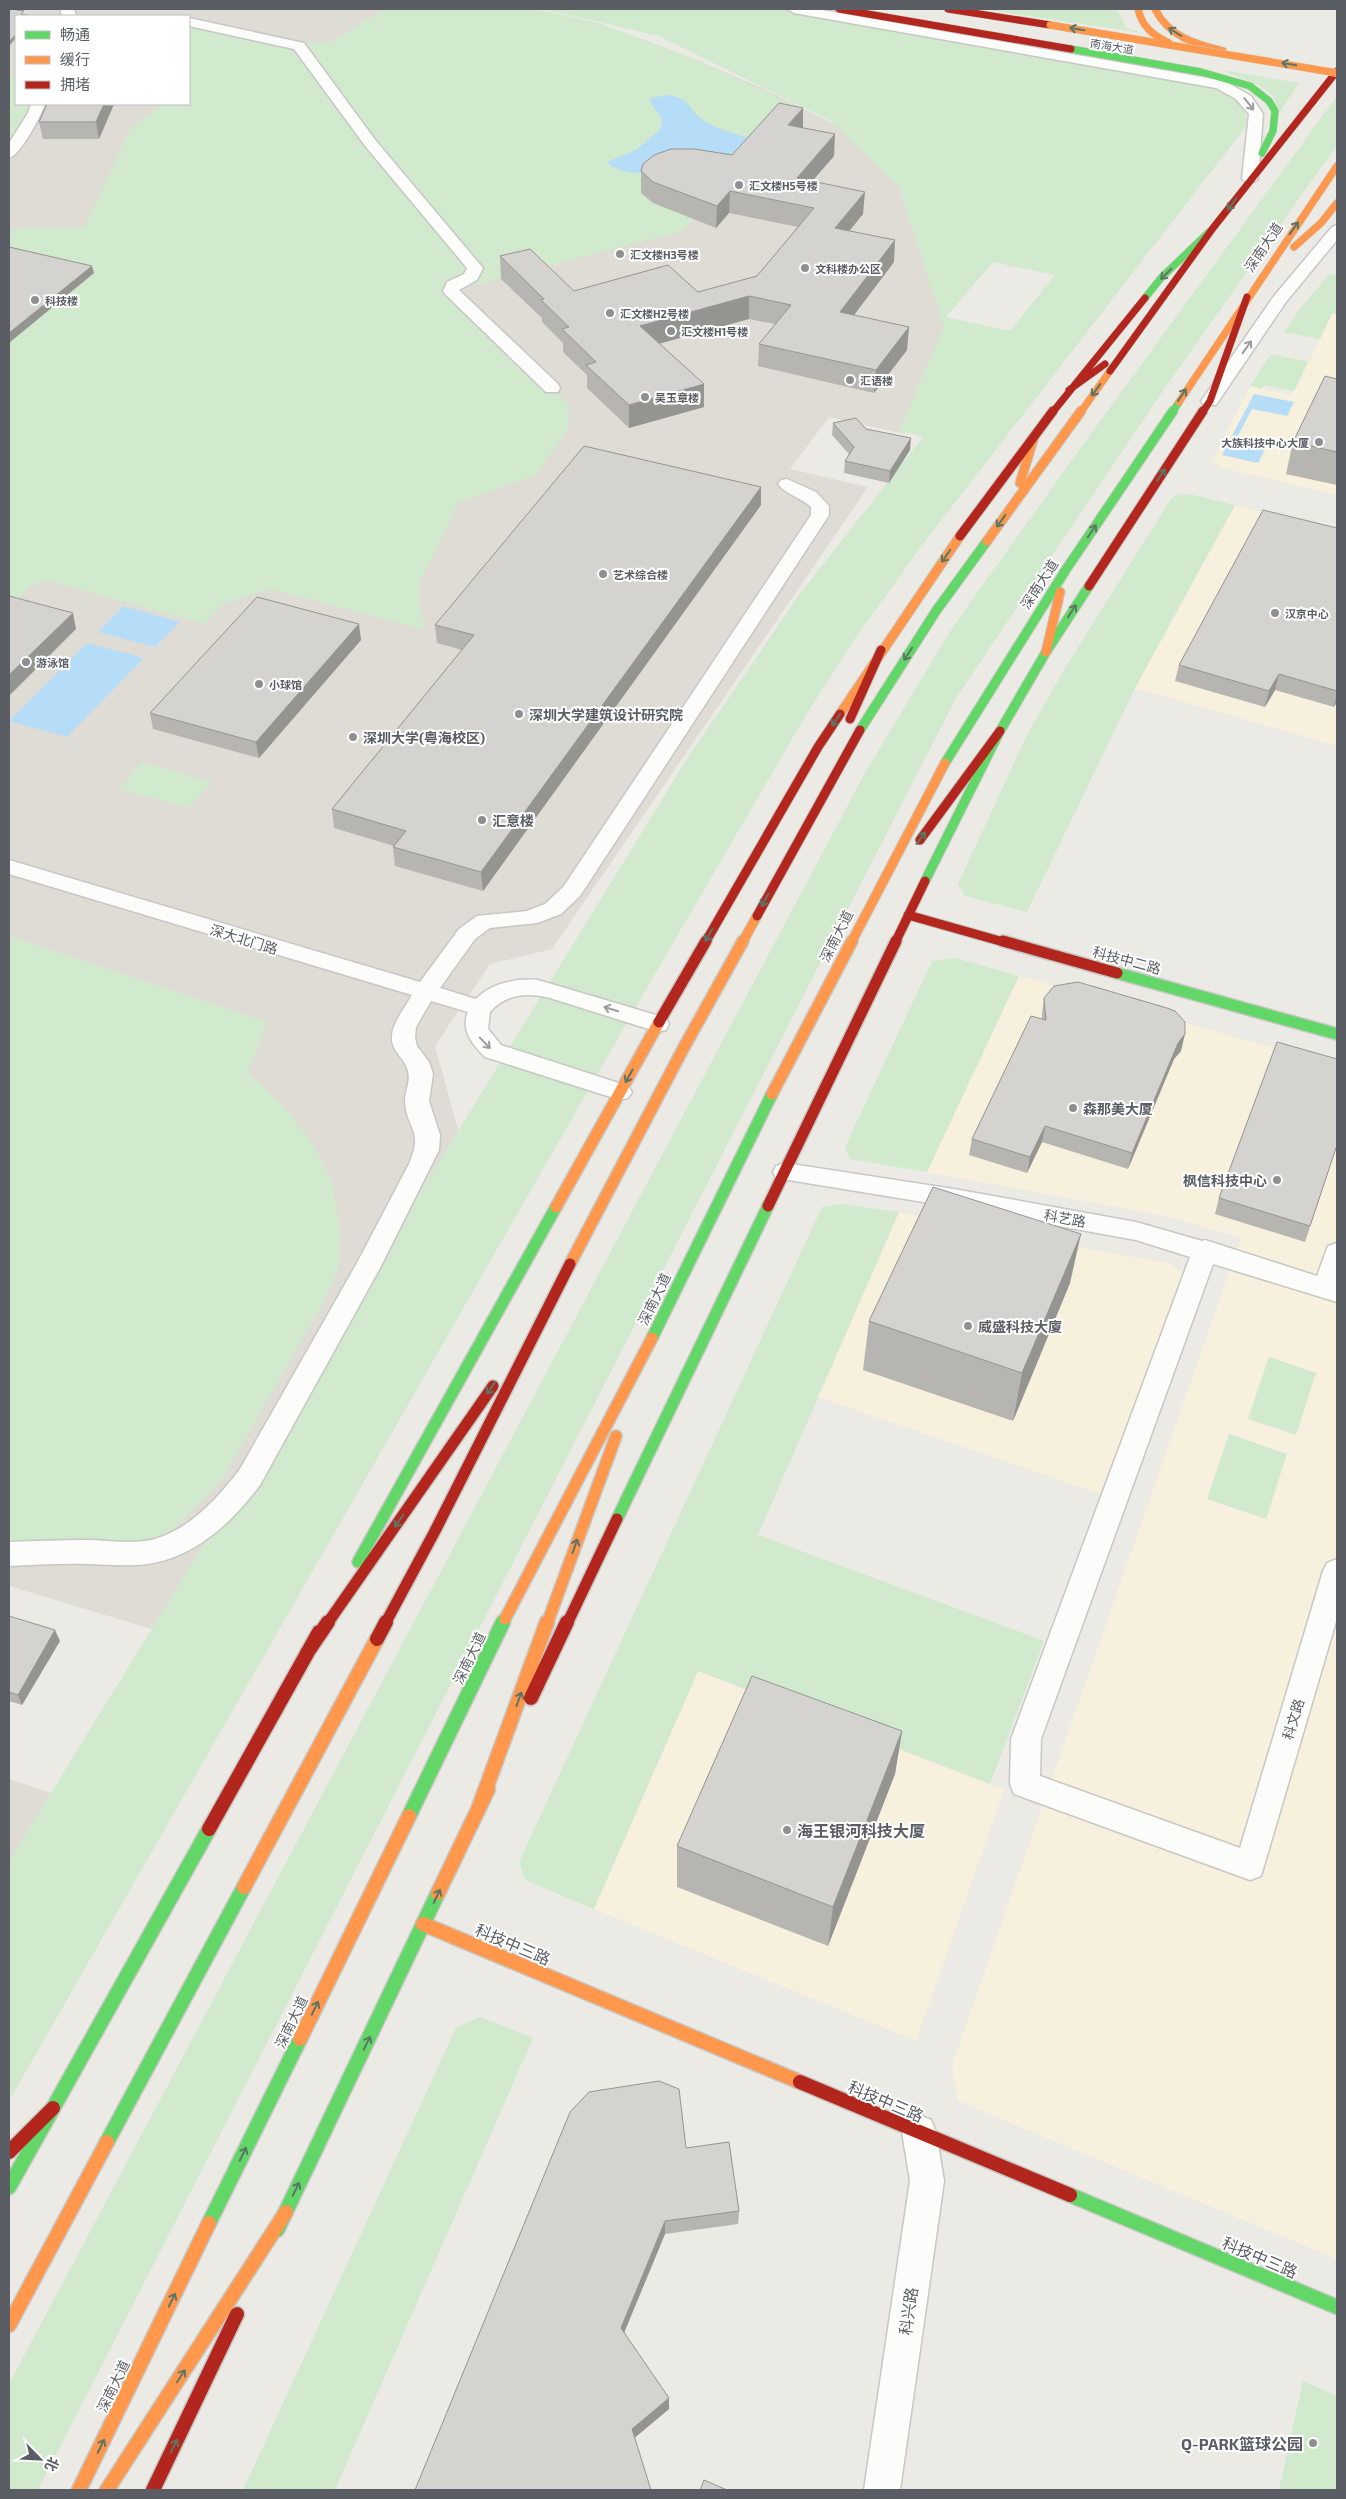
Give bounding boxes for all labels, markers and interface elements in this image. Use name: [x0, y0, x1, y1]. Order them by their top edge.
legend: [15, 15, 190, 105]
one-way arrow: [1069, 24, 1085, 34]
text: 畅通: [60, 25, 90, 43]
one-way arrow: [1168, 27, 1182, 38]
street label: 南海大道: [1089, 36, 1135, 56]
text: 缓行: [60, 50, 90, 68]
one-way arrow: [1282, 59, 1298, 69]
text: 拥堵: [60, 75, 90, 93]
one-way arrow: [1244, 98, 1255, 111]
marker: 汇文楼H5号楼: [733, 179, 745, 191]
place label: 汇文楼H5号楼: [749, 179, 818, 192]
one-way arrow: [1227, 197, 1237, 211]
street label: 深南大道: [1240, 219, 1286, 275]
one-way arrow: [1289, 221, 1299, 235]
marker: 汇文楼H3号楼: [614, 248, 626, 260]
place label: 汇文楼H3号楼: [630, 248, 699, 261]
marker: 文科楼办公区: [799, 262, 811, 274]
place label: 文科楼办公区: [815, 262, 881, 275]
one-way arrow: [1160, 268, 1172, 280]
marker: 科技楼: [29, 294, 41, 306]
place label: 科技楼: [45, 294, 78, 307]
marker: 汇文楼H2号楼: [604, 307, 616, 319]
place label: 汇文楼H2号楼: [620, 307, 689, 320]
marker: 汇文楼H1号楼: [665, 325, 677, 337]
place label: 汇文楼H1号楼: [681, 325, 748, 338]
one-way arrow: [1242, 340, 1252, 354]
marker: 汇语楼: [844, 374, 856, 386]
place label: 汇语楼: [860, 374, 893, 387]
one-way arrow: [1091, 382, 1102, 396]
one-way arrow: [1177, 389, 1187, 403]
marker: 吴玉章楼: [639, 391, 651, 403]
place label: 吴玉章楼: [655, 391, 699, 404]
place label: 大族科技中心大厦: [1221, 436, 1309, 449]
marker: 大族科技中心大厦: [1313, 436, 1325, 448]
one-way arrow: [1156, 468, 1166, 482]
one-way arrow: [996, 514, 1007, 527]
one-way arrow: [1087, 524, 1097, 538]
one-way arrow: [941, 549, 951, 563]
street label: 深南大道: [1017, 556, 1061, 612]
marker: 艺术综合楼: [597, 568, 609, 580]
place label: 艺术综合楼: [613, 568, 668, 581]
one-way arrow: [1067, 605, 1077, 619]
marker: 汉京中心: [1269, 607, 1281, 619]
place label: 汉京中心: [1285, 607, 1329, 620]
one-way arrow: [903, 647, 913, 661]
marker: 游泳馆: [20, 656, 32, 668]
place label: 游泳馆: [36, 656, 69, 669]
marker: 小球馆: [253, 678, 265, 690]
place label: 小球馆: [269, 678, 302, 691]
place label: 深圳大学建筑设计研究院: [529, 706, 683, 723]
marker: 深圳大学建筑设计研究院: [513, 708, 525, 720]
one-way arrow: [831, 712, 841, 726]
place label: 深圳大学(粤海校区): [363, 729, 485, 746]
marker: 深圳大学(粤海校区): [347, 731, 359, 743]
place label: 汇意楼: [492, 812, 534, 829]
marker: 汇意楼: [476, 814, 488, 826]
one-way arrow: [916, 832, 927, 845]
one-way arrow: [759, 893, 769, 907]
street label: 深南大道: [816, 907, 856, 965]
street label: 深大北门路: [208, 921, 280, 957]
one-way arrow: [704, 928, 714, 943]
street label: 科技中二路: [1091, 943, 1163, 977]
one-way arrow: [604, 1004, 620, 1014]
one-way arrow: [479, 1037, 491, 1050]
one-way arrow: [623, 1069, 633, 1083]
place label: 森那美大厦: [1083, 1100, 1153, 1117]
marker: 森那美大厦: [1067, 1102, 1079, 1114]
place label: 枫信科技中心: [1183, 1172, 1267, 1189]
marker: 枫信科技中心: [1271, 1174, 1283, 1186]
street label: 科艺路: [1043, 1206, 1087, 1230]
street label: 深南大道: [634, 1270, 674, 1328]
place label: 威盛科技大廈: [978, 1318, 1062, 1335]
marker: 威盛科技大廈: [962, 1320, 974, 1332]
one-way arrow: [486, 1381, 496, 1395]
one-way arrow: [394, 1514, 404, 1528]
one-way arrow: [571, 1539, 580, 1554]
street label: 深南大道: [449, 1629, 489, 1687]
one-way arrow: [515, 1691, 524, 1707]
street label: 科文路: [1279, 1696, 1307, 1742]
place label: 海王银河科技大厦: [797, 1821, 925, 1840]
marker: 海王银河科技大厦: [781, 1824, 793, 1836]
one-way arrow: [432, 1889, 442, 1904]
street label: 科技中三路: [472, 1920, 554, 1968]
street label: 深南大道: [271, 1993, 311, 2051]
one-way arrow: [310, 2001, 320, 2016]
one-way arrow: [362, 2035, 372, 2050]
street label: 科技中三路: [845, 2077, 927, 2125]
one-way arrow: [238, 2147, 248, 2162]
one-way arrow: [292, 2182, 302, 2197]
street label: 科技中三路: [1219, 2233, 1301, 2281]
street label: 科兴路: [895, 2286, 921, 2336]
one-way arrow: [167, 2293, 177, 2308]
street label: 深南大道: [93, 2357, 133, 2415]
one-way arrow: [176, 2369, 186, 2383]
north arrow: [15, 2434, 65, 2484]
place label: Q-PARK篮球公园: [1181, 2434, 1303, 2454]
marker: Q-PARK篮球公园: [1307, 2437, 1319, 2449]
one-way arrow: [96, 2439, 106, 2454]
one-way arrow: [169, 2439, 179, 2454]
text: 北: [42, 2455, 63, 2474]

